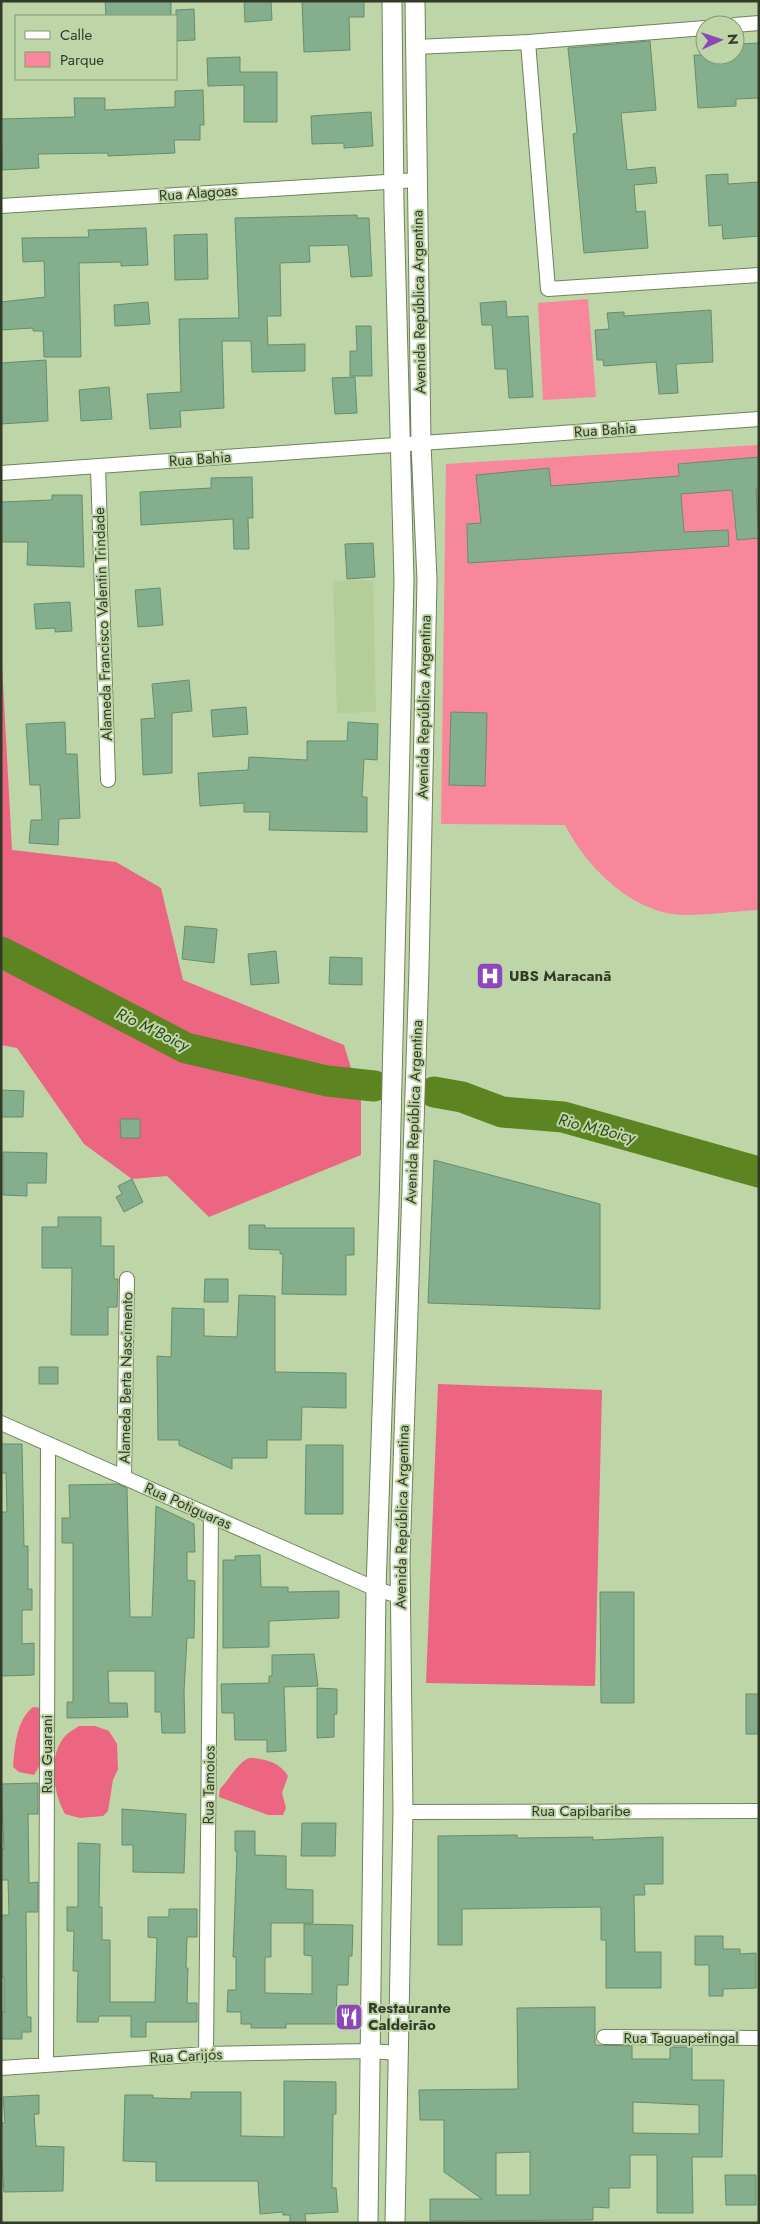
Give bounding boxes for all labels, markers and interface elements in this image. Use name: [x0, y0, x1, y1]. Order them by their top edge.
legend: [15, 15, 178, 80]
north arrow: [695, 15, 745, 65]
text: Calle: [60, 24, 92, 46]
text: N: [723, 33, 743, 45]
text: Parque: [60, 49, 104, 71]
street label: Rua Alagoas: [158, 179, 238, 207]
street label: Avenida República Argentina: [406, 210, 432, 394]
street label: Rua Bahia: [573, 417, 637, 443]
street label: Rua Bahia: [168, 446, 232, 472]
street label: Alameda Francisco Valentin Trindade: [88, 506, 118, 741]
street label: Avenida República Argentina: [411, 615, 437, 799]
hospital icon: UBS Maracanã: [475, 961, 505, 991]
place label: UBS Maracanã: [509, 965, 611, 987]
water label: Rio M'Boicy: [112, 1002, 194, 1057]
street label: Avenida República Argentina: [400, 1020, 428, 1204]
water label: Rio M'Boicy: [556, 1108, 639, 1149]
street label: Alameda Berta Nascimento: [114, 1292, 138, 1464]
street label: Avenida República Argentina: [389, 1425, 415, 1609]
street label: Rua Potiguaras: [141, 1477, 235, 1535]
street label: Rua Guarani: [36, 1715, 58, 1793]
street label: Rua Tamoios: [197, 1745, 221, 1825]
street label: Rua Capibaribe: [531, 1800, 631, 1822]
place label: Restaurante Caldeirão: [368, 1997, 451, 2036]
restaurant icon: Restaurante Caldeirão: [334, 2002, 364, 2032]
street label: Rua Taguapetingal: [623, 2027, 739, 2049]
street label: Rua Carijós: [149, 2043, 223, 2069]

